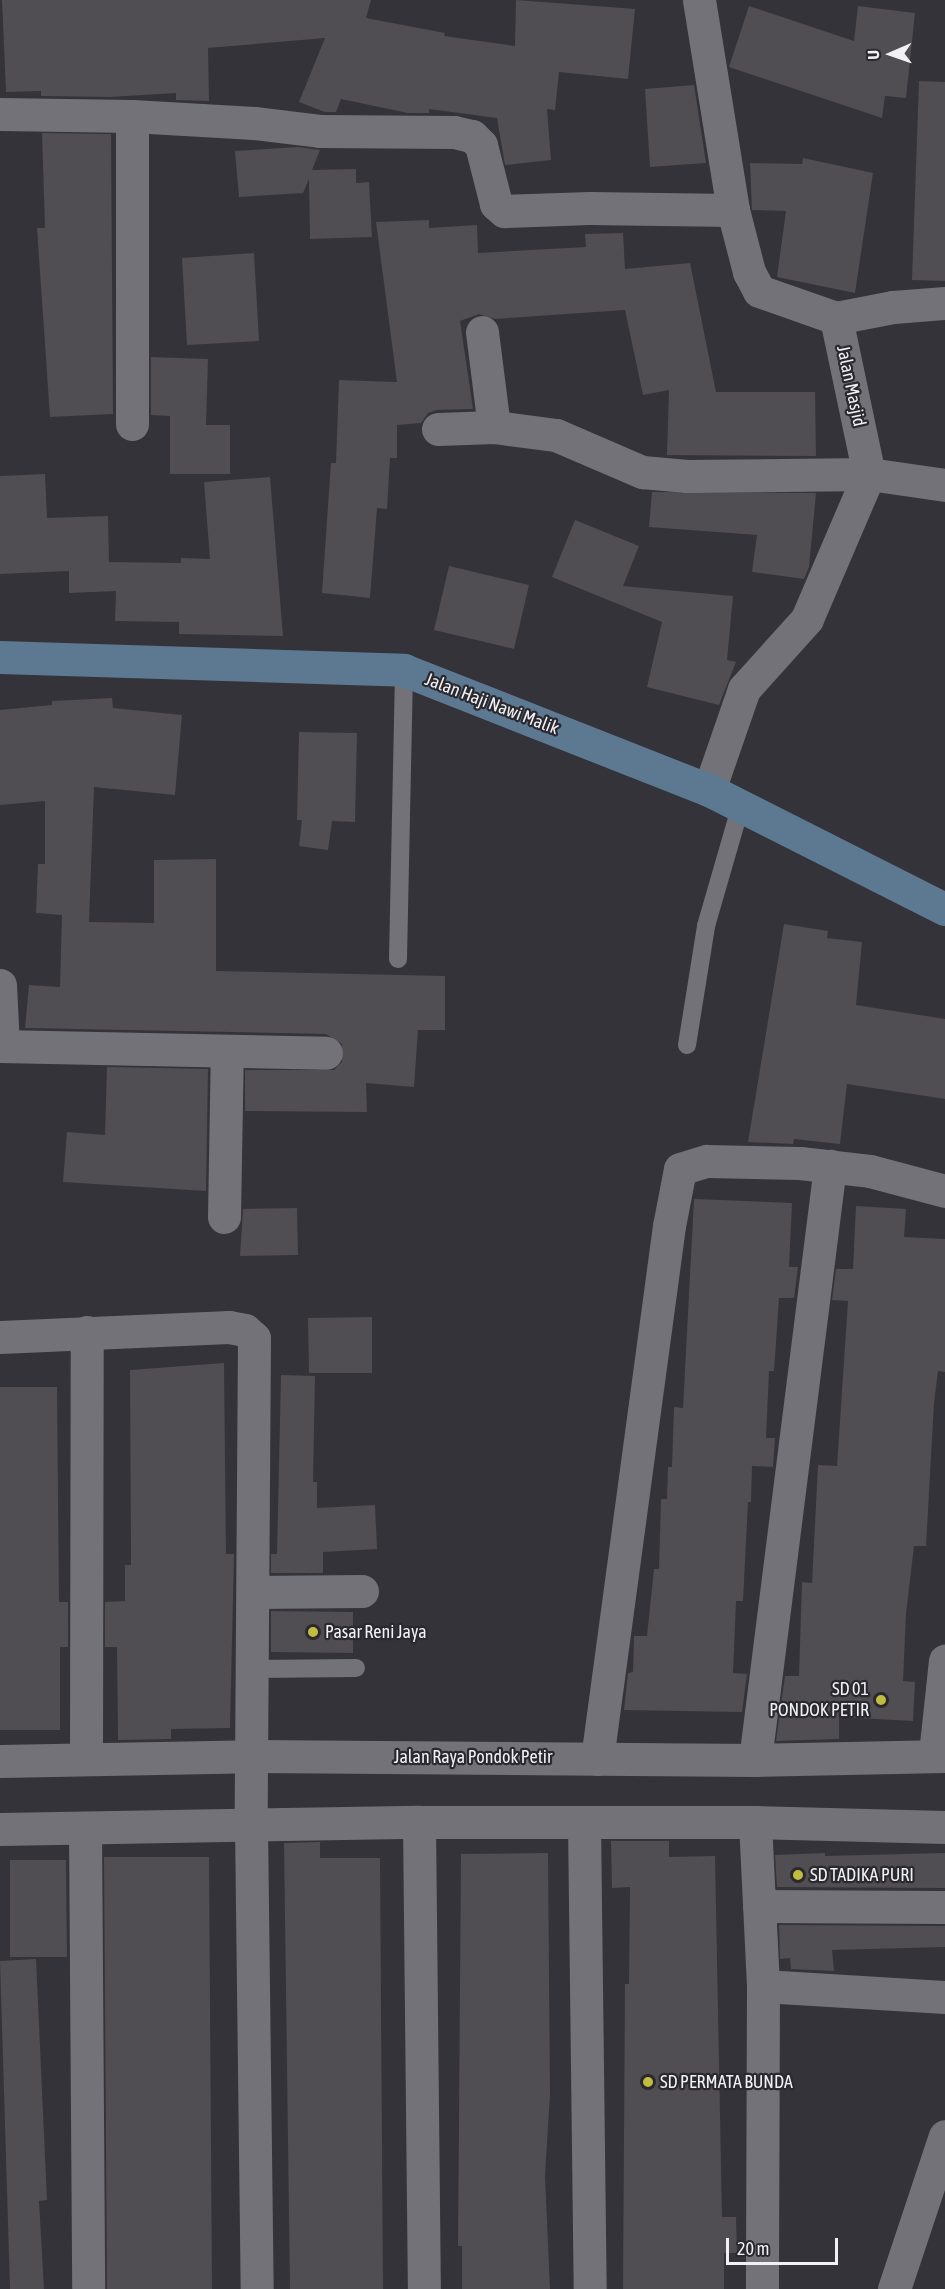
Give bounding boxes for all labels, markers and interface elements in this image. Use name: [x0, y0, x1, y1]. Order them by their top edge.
north arrow: [861, 24, 921, 84]
text: U: [864, 50, 882, 60]
street label: Jalan Masjid: [832, 344, 870, 428]
street label: Jalan Haji Nawi Malik: [422, 669, 562, 739]
place label: Pasar Reni Jaya: [325, 1621, 427, 1643]
marker: Pasar Reni Jaya: [306, 1625, 320, 1639]
place label: SD 01 PONDOK PETIR: [769, 1679, 869, 1722]
marker: SD 01 PONDOK PETIR: [874, 1693, 888, 1707]
street label: Jalan Raya Pondok Petir: [394, 1746, 552, 1768]
place label: SD TADIKA PURI: [810, 1864, 914, 1886]
marker: SD TADIKA PURI: [791, 1868, 805, 1882]
place label: SD PERMATA BUNDA: [660, 2071, 793, 2093]
marker: SD PERMATA BUNDA: [641, 2075, 655, 2089]
scale bar: [729, 2226, 842, 2264]
text: 20 m: [737, 2238, 769, 2259]

